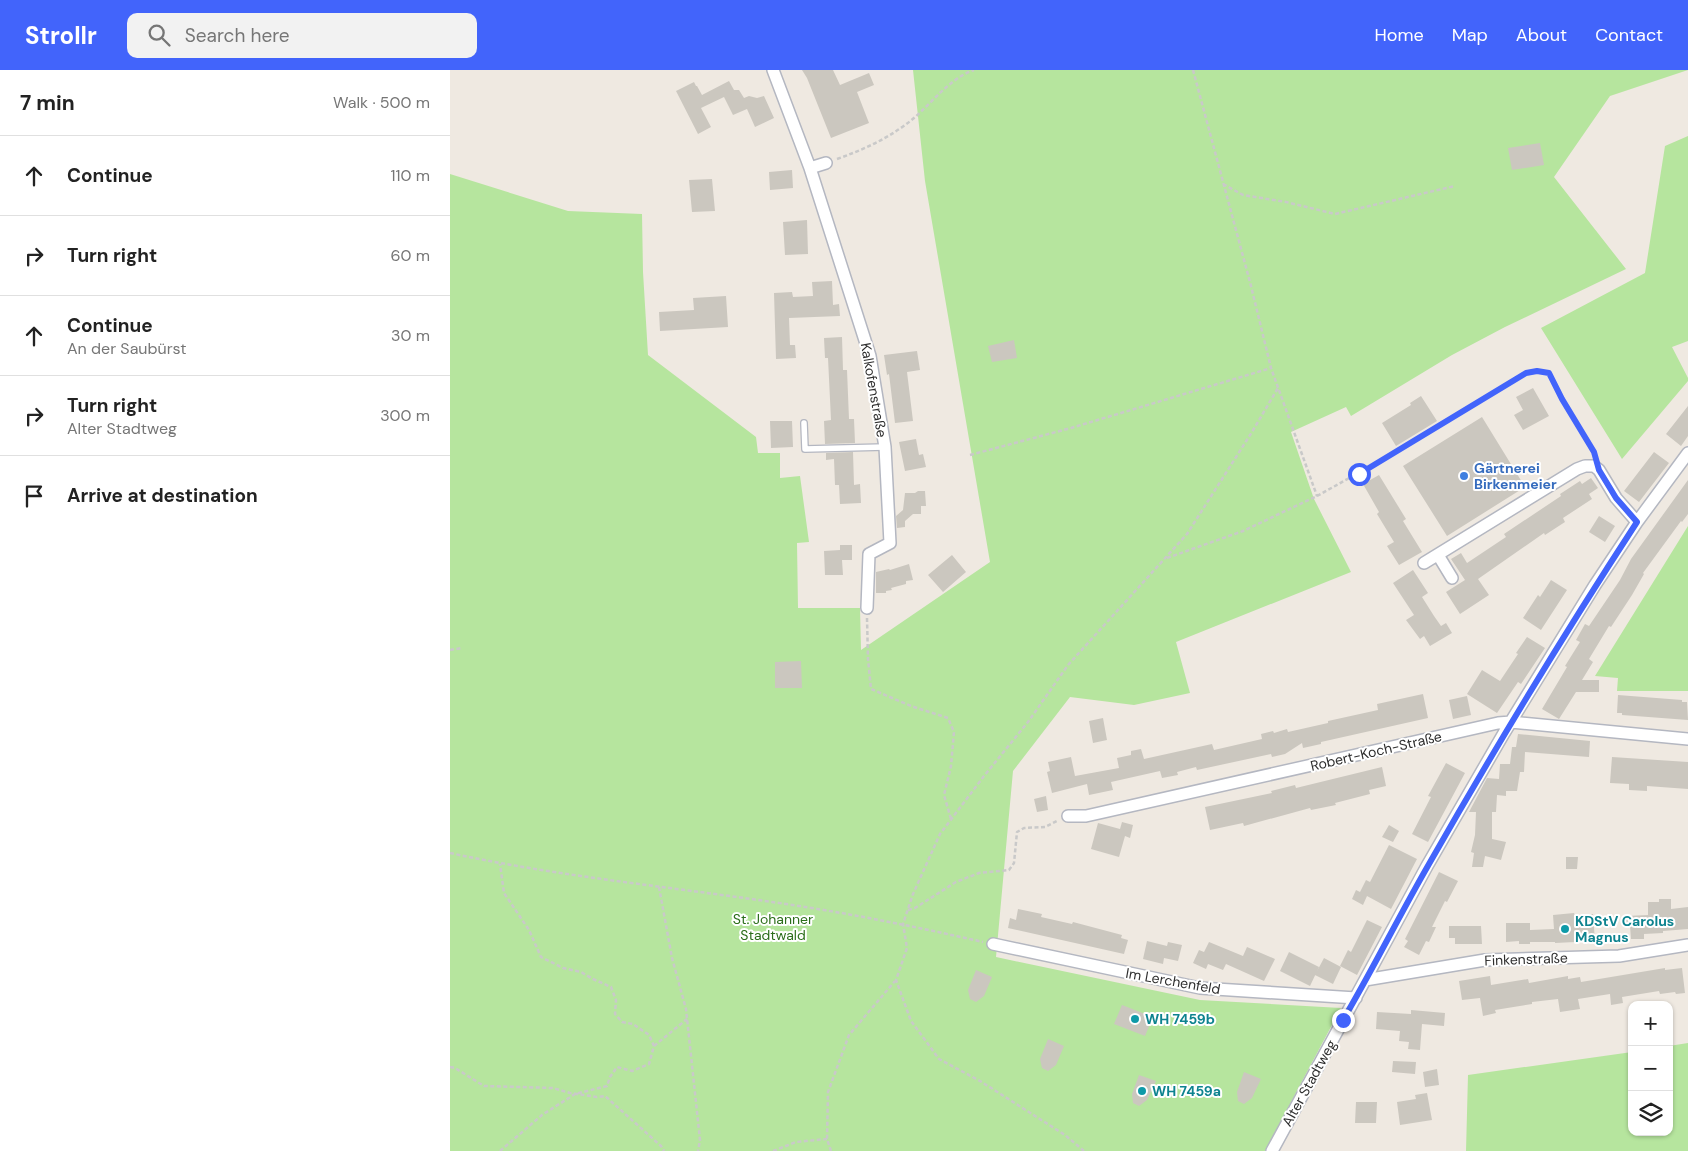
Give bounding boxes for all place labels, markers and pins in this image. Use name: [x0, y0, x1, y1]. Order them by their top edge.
place label: Gärtnerei Birkenmeier: [1474, 459, 1557, 493]
marker: Gärtnerei Birkenmeier: [1458, 470, 1470, 482]
place label: KDStV Carolus Magnus: [1575, 912, 1674, 946]
marker: KDStV Carolus Magnus: [1559, 923, 1571, 935]
place label: WH 7459b: [1145, 1010, 1215, 1028]
marker: WH 7459b: [1129, 1013, 1141, 1025]
place label: WH 7459a: [1152, 1082, 1221, 1100]
marker: WH 7459a: [1136, 1085, 1148, 1097]

